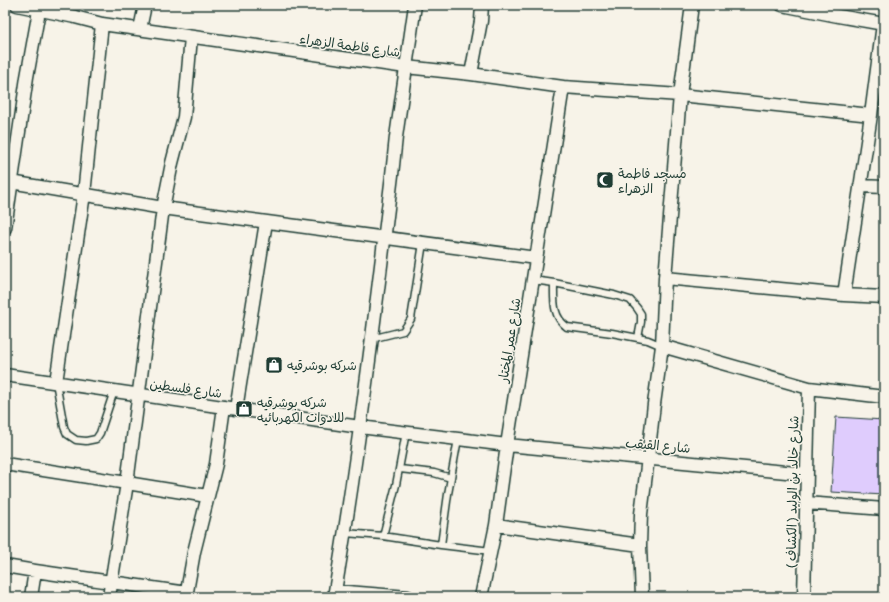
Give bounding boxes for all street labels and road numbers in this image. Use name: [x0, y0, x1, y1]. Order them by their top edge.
street label: شارع فاطمة الزهراء: [298, 31, 401, 62]
street label: شارع عمر المختار: [495, 297, 526, 385]
street label: شارع فلسطين: [149, 376, 223, 403]
street label: شارع خالد بن الوليد ( الكشاف ): [784, 415, 803, 569]
street label: شارع القيقب: [625, 435, 691, 458]

